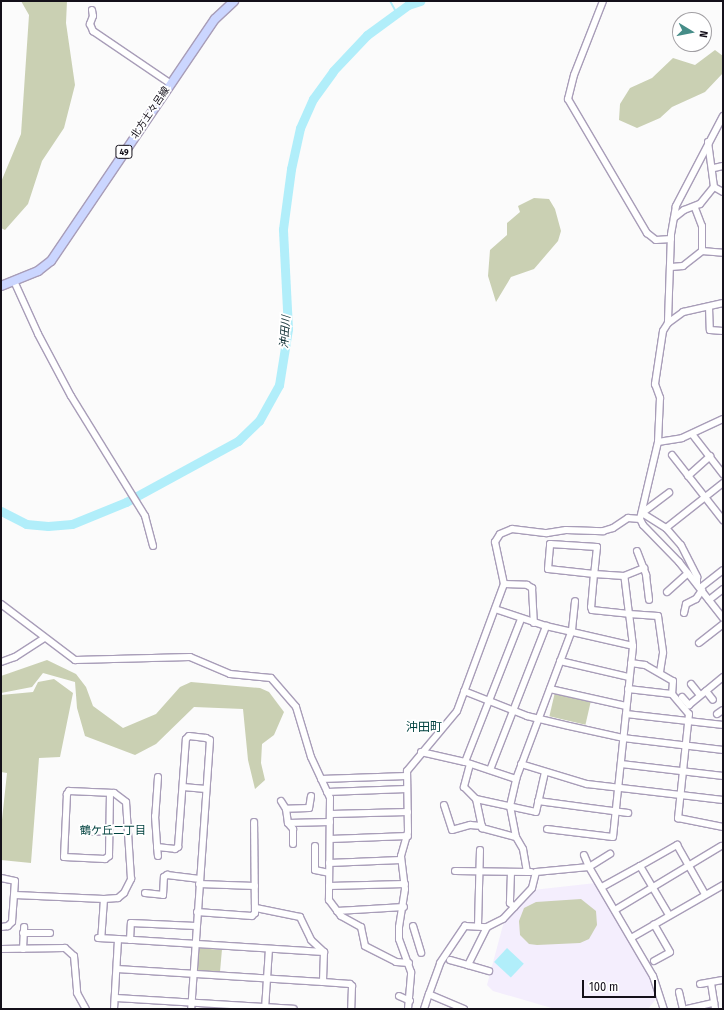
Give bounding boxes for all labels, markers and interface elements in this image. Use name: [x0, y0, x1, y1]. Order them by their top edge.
north arrow: [672, 12, 712, 52]
text: N: [696, 30, 710, 38]
street label: 北方土々呂線: [129, 85, 173, 141]
road number: 49: [115, 145, 133, 159]
water label: 沖田川: [278, 315, 294, 349]
district label: 沖田町: [406, 721, 442, 735]
district label: 鶴ケ丘二丁目: [80, 824, 146, 838]
scale bar: [584, 972, 658, 998]
text: 100 m: [589, 980, 618, 994]

